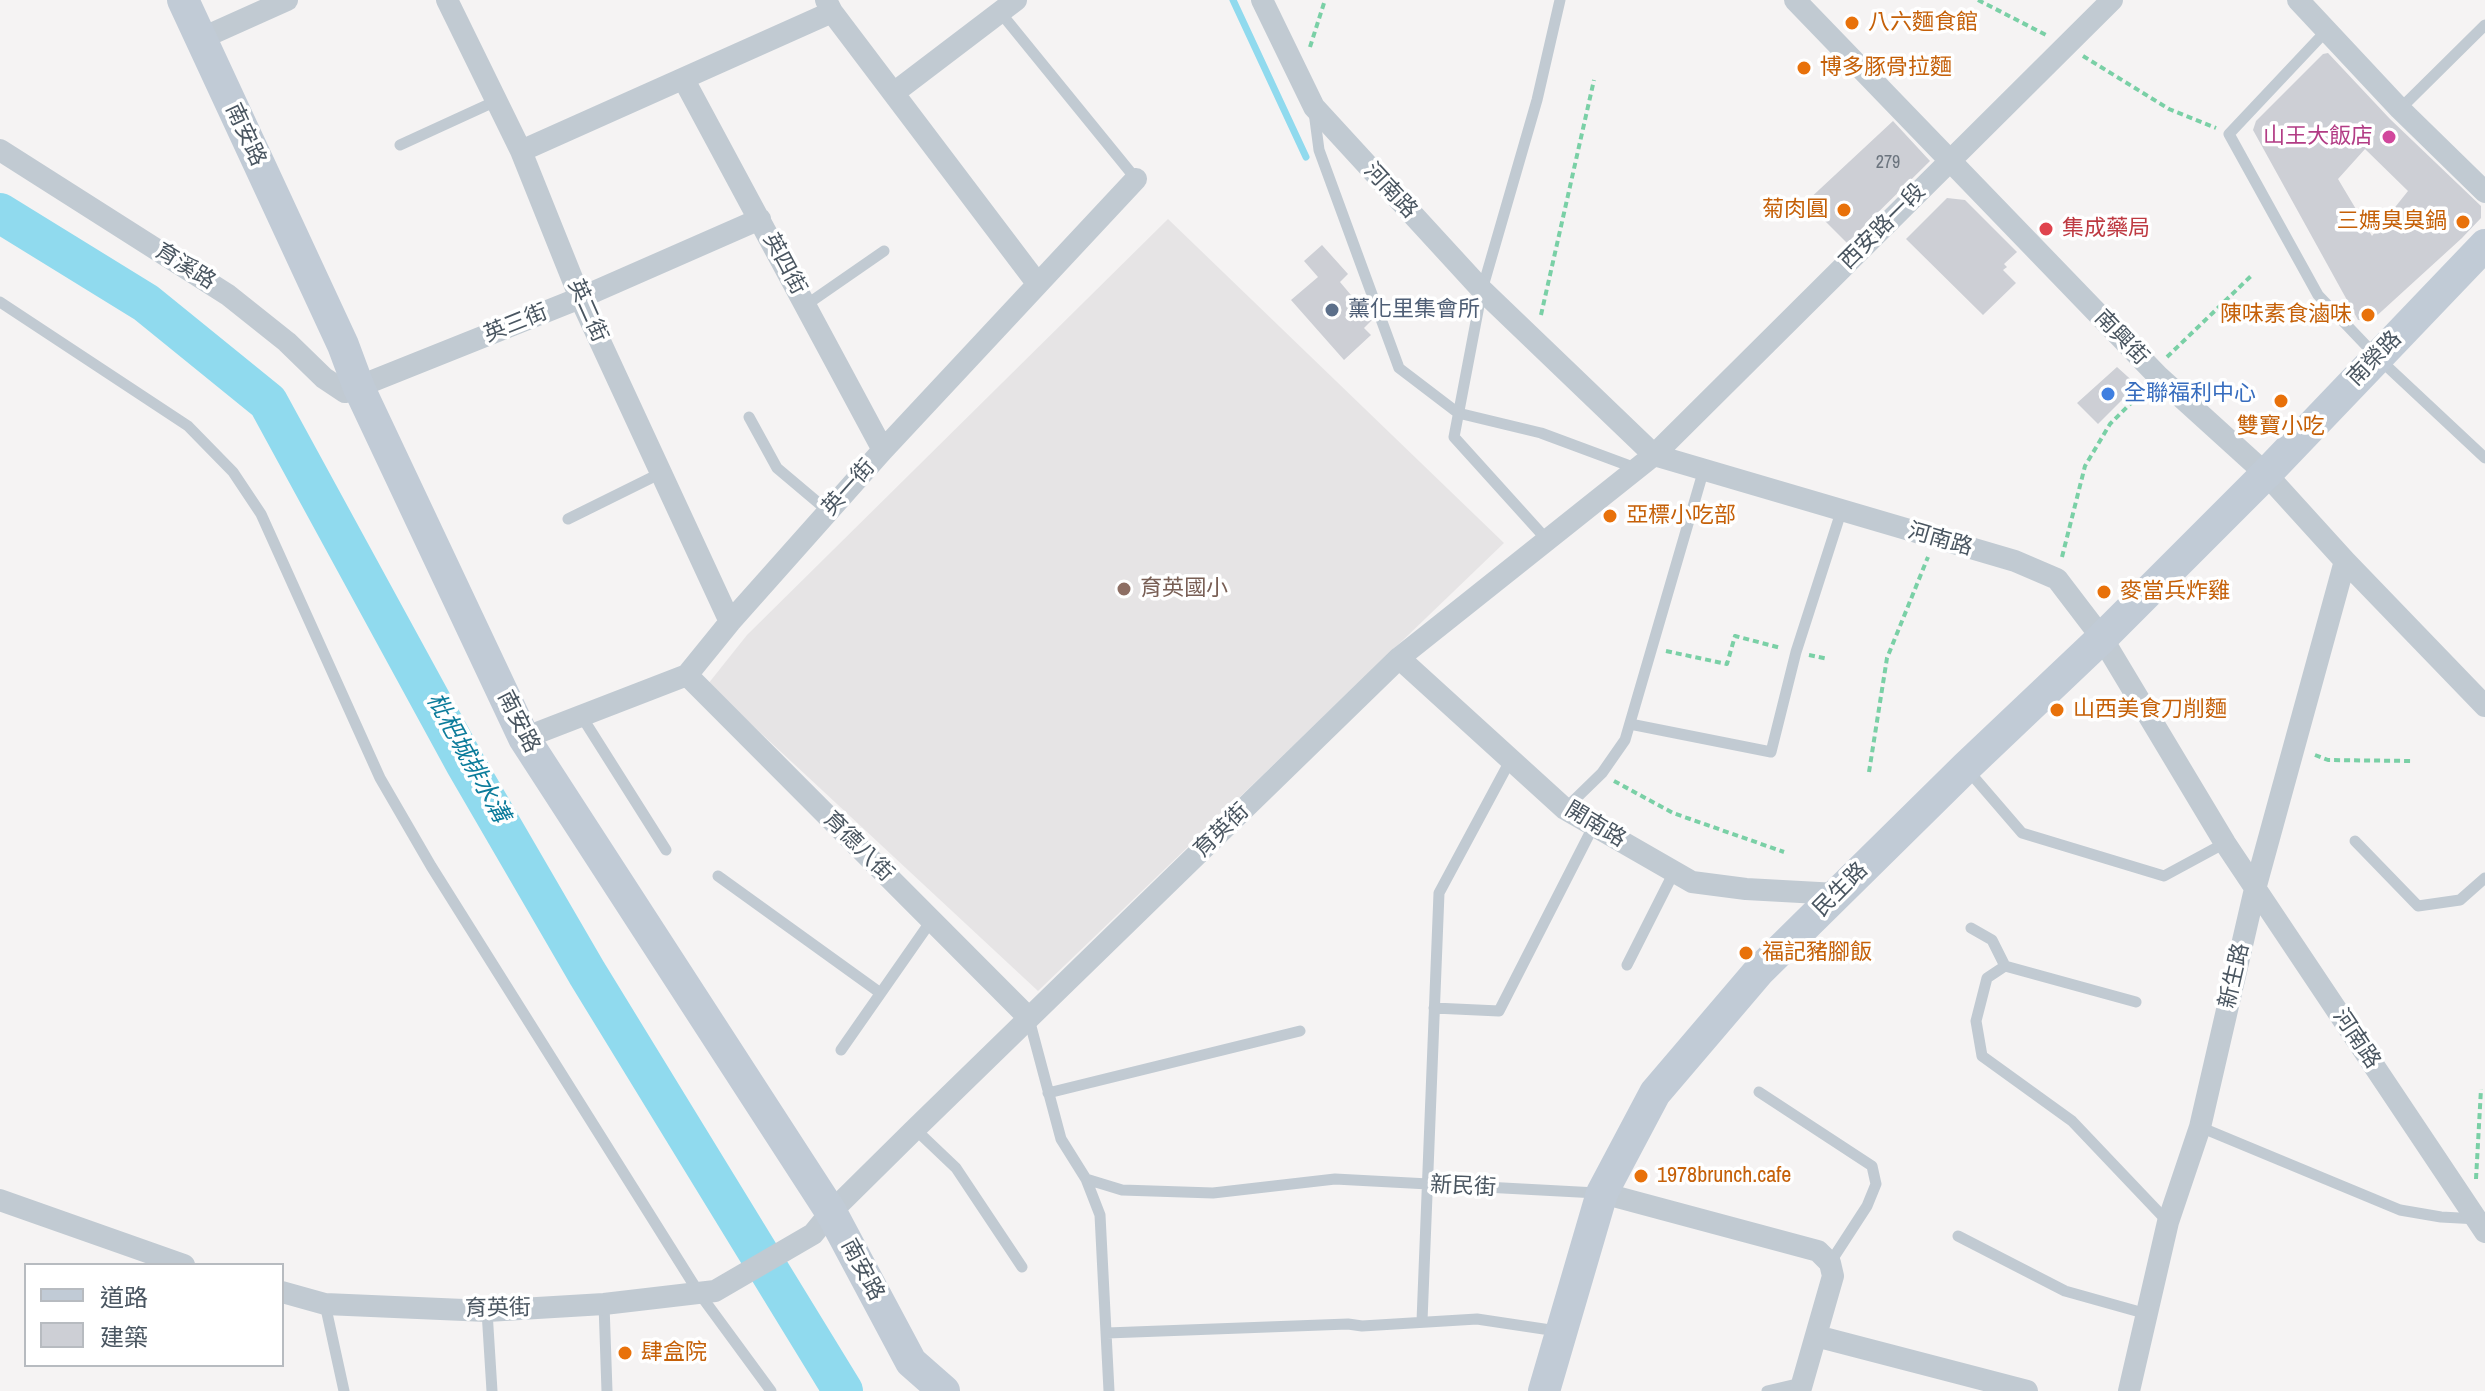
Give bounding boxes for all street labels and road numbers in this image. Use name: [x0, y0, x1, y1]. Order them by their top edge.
street label: 南安路: [219, 100, 271, 170]
street label: 河南路: [1358, 158, 1422, 224]
street label: 西安路一段: [1835, 179, 1931, 275]
street label: 英四街: [757, 229, 811, 299]
street label: 育溪路: [150, 238, 220, 296]
street label: 英二街: [562, 275, 612, 347]
street label: 英三街: [480, 299, 552, 349]
street label: 南興街: [2089, 305, 2153, 371]
street label: 南榮路: [2343, 326, 2407, 392]
street label: 英一街: [817, 455, 881, 521]
street label: 河南路: [1905, 518, 1975, 562]
street label: 南安路: [491, 687, 545, 757]
street label: 開南路: [1560, 797, 1630, 853]
street label: 育英街: [1189, 799, 1255, 863]
street label: 育德八街: [818, 807, 898, 887]
street label: 民生路: [1808, 857, 1874, 923]
street label: 新生路: [2215, 941, 2255, 1011]
street label: 河南路: [2327, 1004, 2385, 1074]
street label: 新民街: [1429, 1172, 1497, 1202]
street label: 南安路: [835, 1235, 889, 1305]
street label: 育英街: [465, 1295, 531, 1323]

